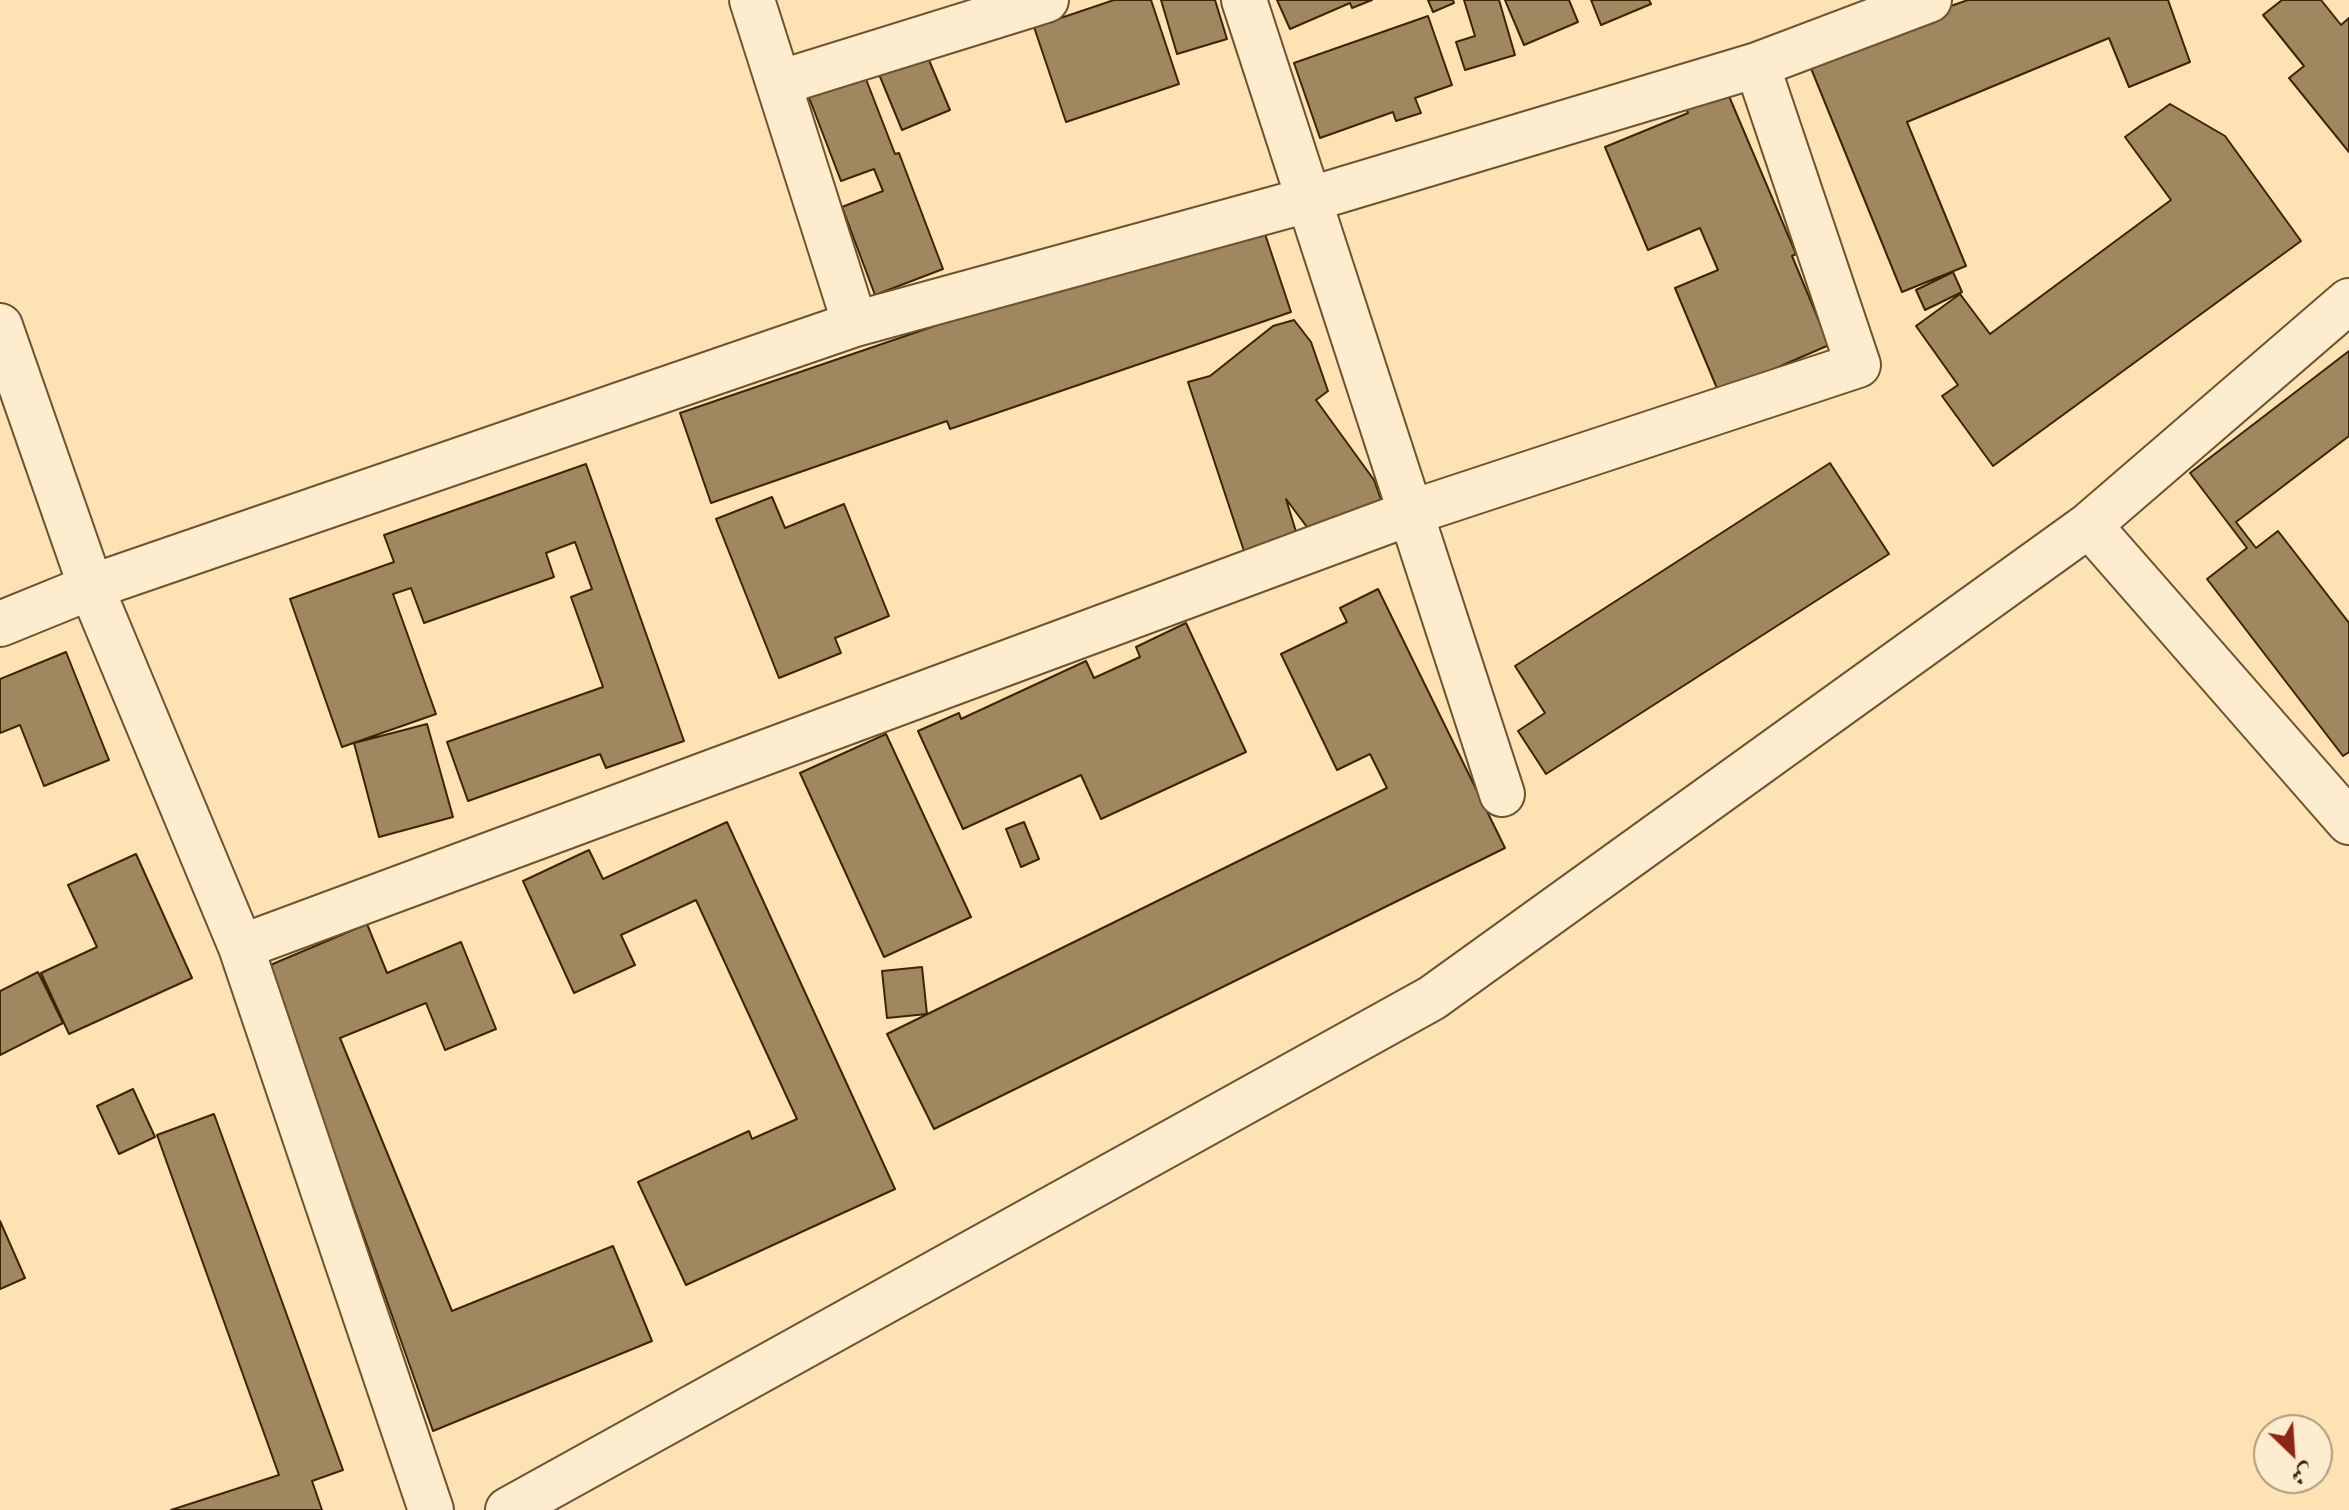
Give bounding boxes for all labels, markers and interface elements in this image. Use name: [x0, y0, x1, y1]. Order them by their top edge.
north arrow: [2253, 1414, 2333, 1494]
text: ش: [2286, 1456, 2319, 1492]

